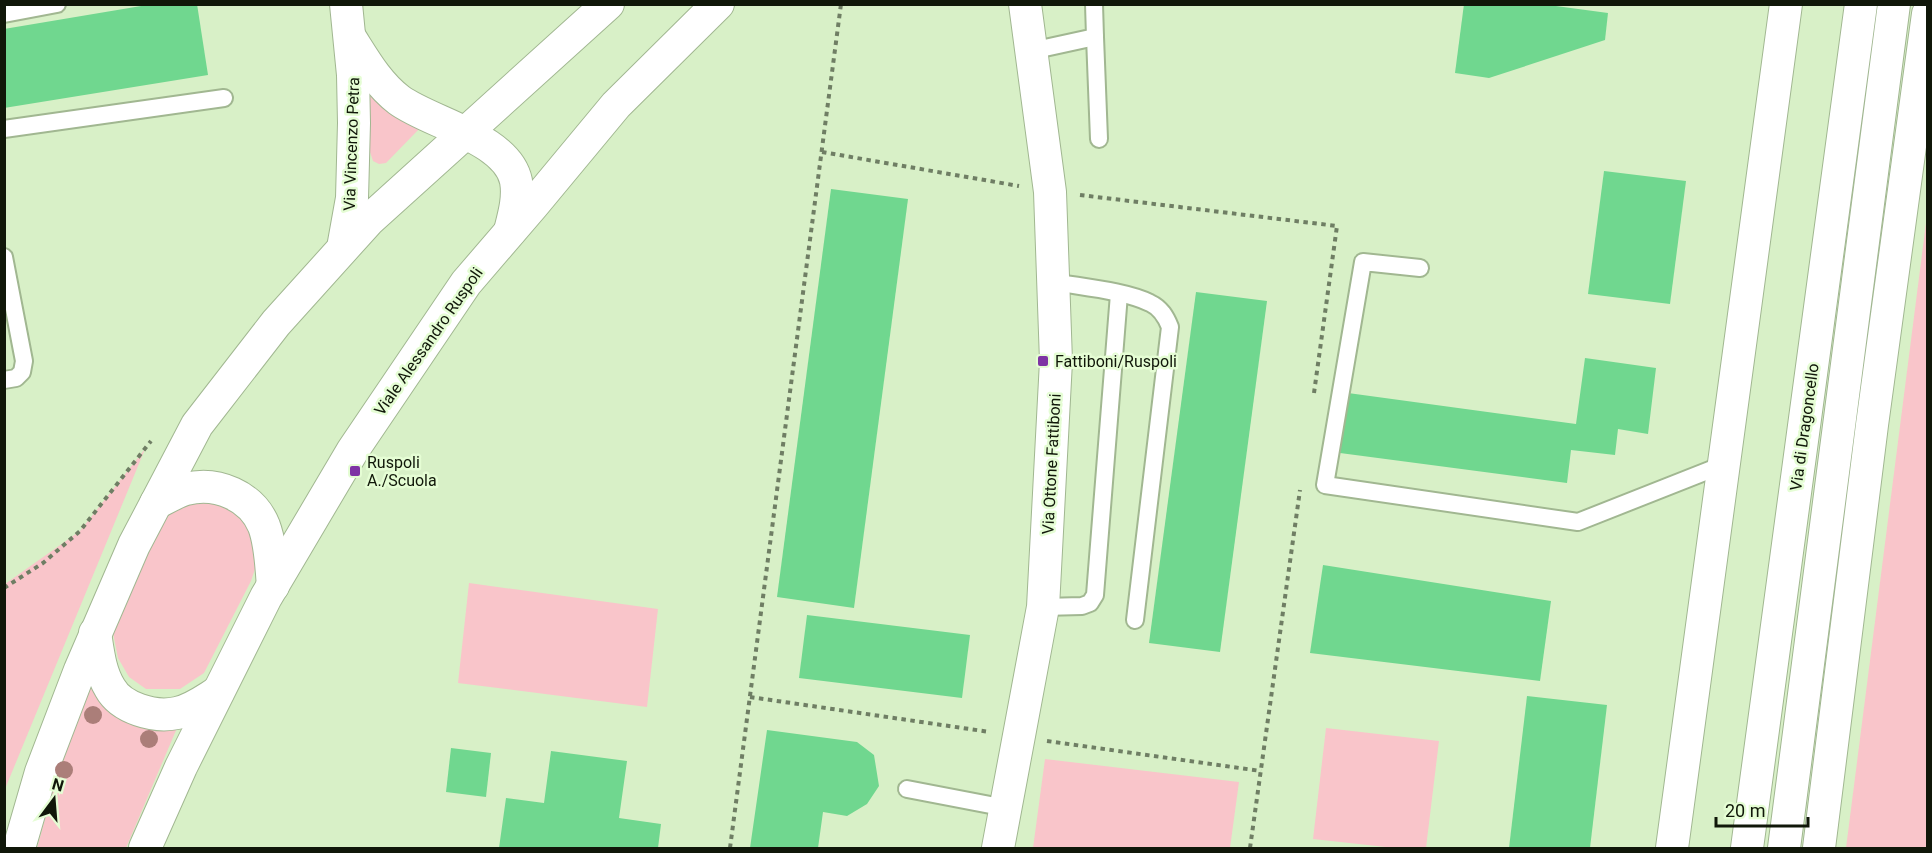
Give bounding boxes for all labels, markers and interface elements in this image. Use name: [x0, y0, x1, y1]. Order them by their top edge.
street label: Via Vincenzo Petra: [340, 77, 363, 211]
street label: Viale Alessandro Ruspoli: [370, 264, 487, 419]
place label: Fattiboni/Ruspoli: [1055, 352, 1177, 371]
marker: Fattiboni/Ruspoli: [1036, 354, 1050, 368]
street label: Via di Dragoncello: [1786, 362, 1823, 492]
street label: Via Ottone Fattiboni: [1038, 393, 1065, 535]
place label: Ruspoli A./Scuola: [367, 453, 437, 490]
marker: Ruspoli A./Scuola: [348, 464, 362, 478]
north arrow: [24, 769, 84, 829]
text: N: [50, 774, 66, 796]
scale bar: [1716, 790, 1808, 828]
text: 20 m: [1725, 800, 1765, 821]

